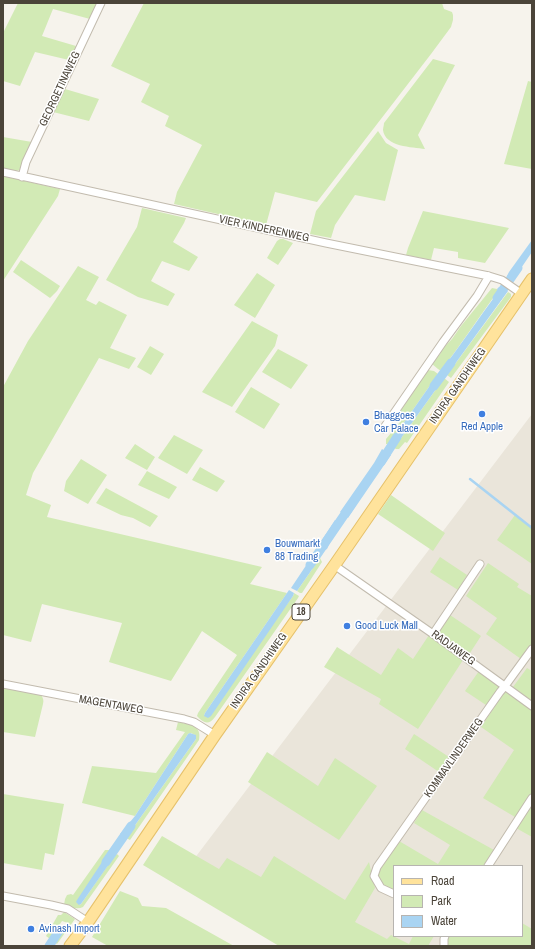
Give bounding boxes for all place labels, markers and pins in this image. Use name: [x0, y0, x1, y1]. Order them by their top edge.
place label: Bhaggoes Car Palace: [374, 409, 419, 435]
marker: Red Apple: [477, 409, 487, 419]
marker: Bhaggoes Car Palace: [361, 417, 371, 427]
place label: Red Apple: [461, 420, 503, 434]
place label: Bouwmarkt 88 Trading: [275, 537, 320, 563]
marker: Bouwmarkt 88 Trading: [262, 545, 272, 555]
place label: Good Luck Mall: [355, 619, 418, 633]
marker: Good Luck Mall: [342, 621, 352, 631]
place label: Avinash Import: [39, 922, 100, 936]
marker: Avinash Import: [26, 924, 36, 934]

